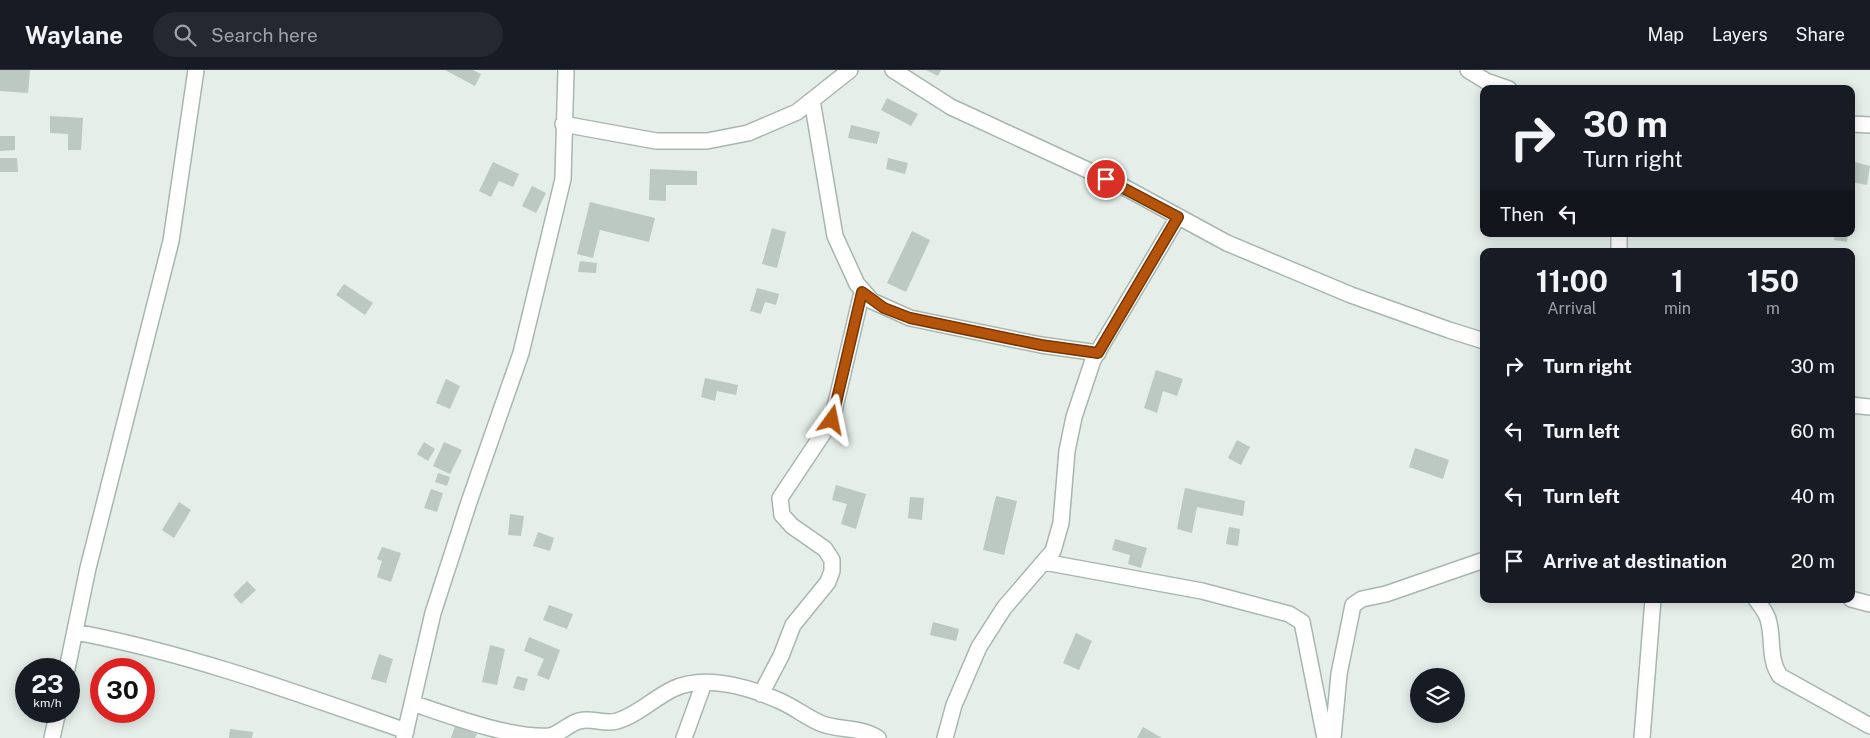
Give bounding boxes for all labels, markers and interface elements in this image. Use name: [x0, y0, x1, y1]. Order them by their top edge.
search box: [153, 12, 503, 57]
text: Waylane: [25, 21, 123, 49]
icon: search: [171, 21, 199, 49]
text: Search here: [211, 24, 318, 46]
text: Map: [1648, 24, 1684, 45]
text: Layers: [1712, 24, 1768, 45]
text: Share: [1796, 24, 1845, 45]
text: 30 m: [1583, 104, 1668, 145]
icon: right: [1500, 105, 1565, 170]
text: Turn right: [1583, 146, 1683, 172]
pin: [1085, 158, 1127, 200]
icon: arrive: [1092, 165, 1120, 193]
icon: left: [1554, 200, 1582, 228]
text: Then: [1500, 203, 1544, 225]
text: 11:00: [1536, 263, 1608, 299]
text: 1: [1671, 263, 1684, 299]
text: 150: [1747, 263, 1799, 299]
text: Arrival: [1547, 299, 1597, 318]
text: min: [1664, 299, 1691, 318]
text: m: [1766, 299, 1780, 318]
icon: right: [1500, 352, 1528, 380]
text: Turn right: [1543, 355, 1632, 377]
text: 30 m: [1790, 355, 1835, 377]
position arrow: [805, 393, 857, 445]
icon: left: [1500, 417, 1528, 445]
text: Turn left: [1543, 420, 1620, 442]
text: 60 m: [1791, 420, 1835, 442]
icon: left: [1500, 482, 1528, 510]
text: Turn left: [1543, 485, 1620, 507]
text: 40 m: [1790, 485, 1835, 507]
icon: arrive: [1500, 547, 1528, 575]
text: Arrive at destination: [1543, 550, 1727, 572]
text: 20 m: [1791, 550, 1835, 572]
speed limit sign: 30: [90, 658, 155, 723]
map controls: [1410, 668, 1465, 723]
button: layers: [1410, 668, 1465, 723]
text: 23: [31, 669, 64, 699]
text: km/h: [33, 696, 62, 710]

